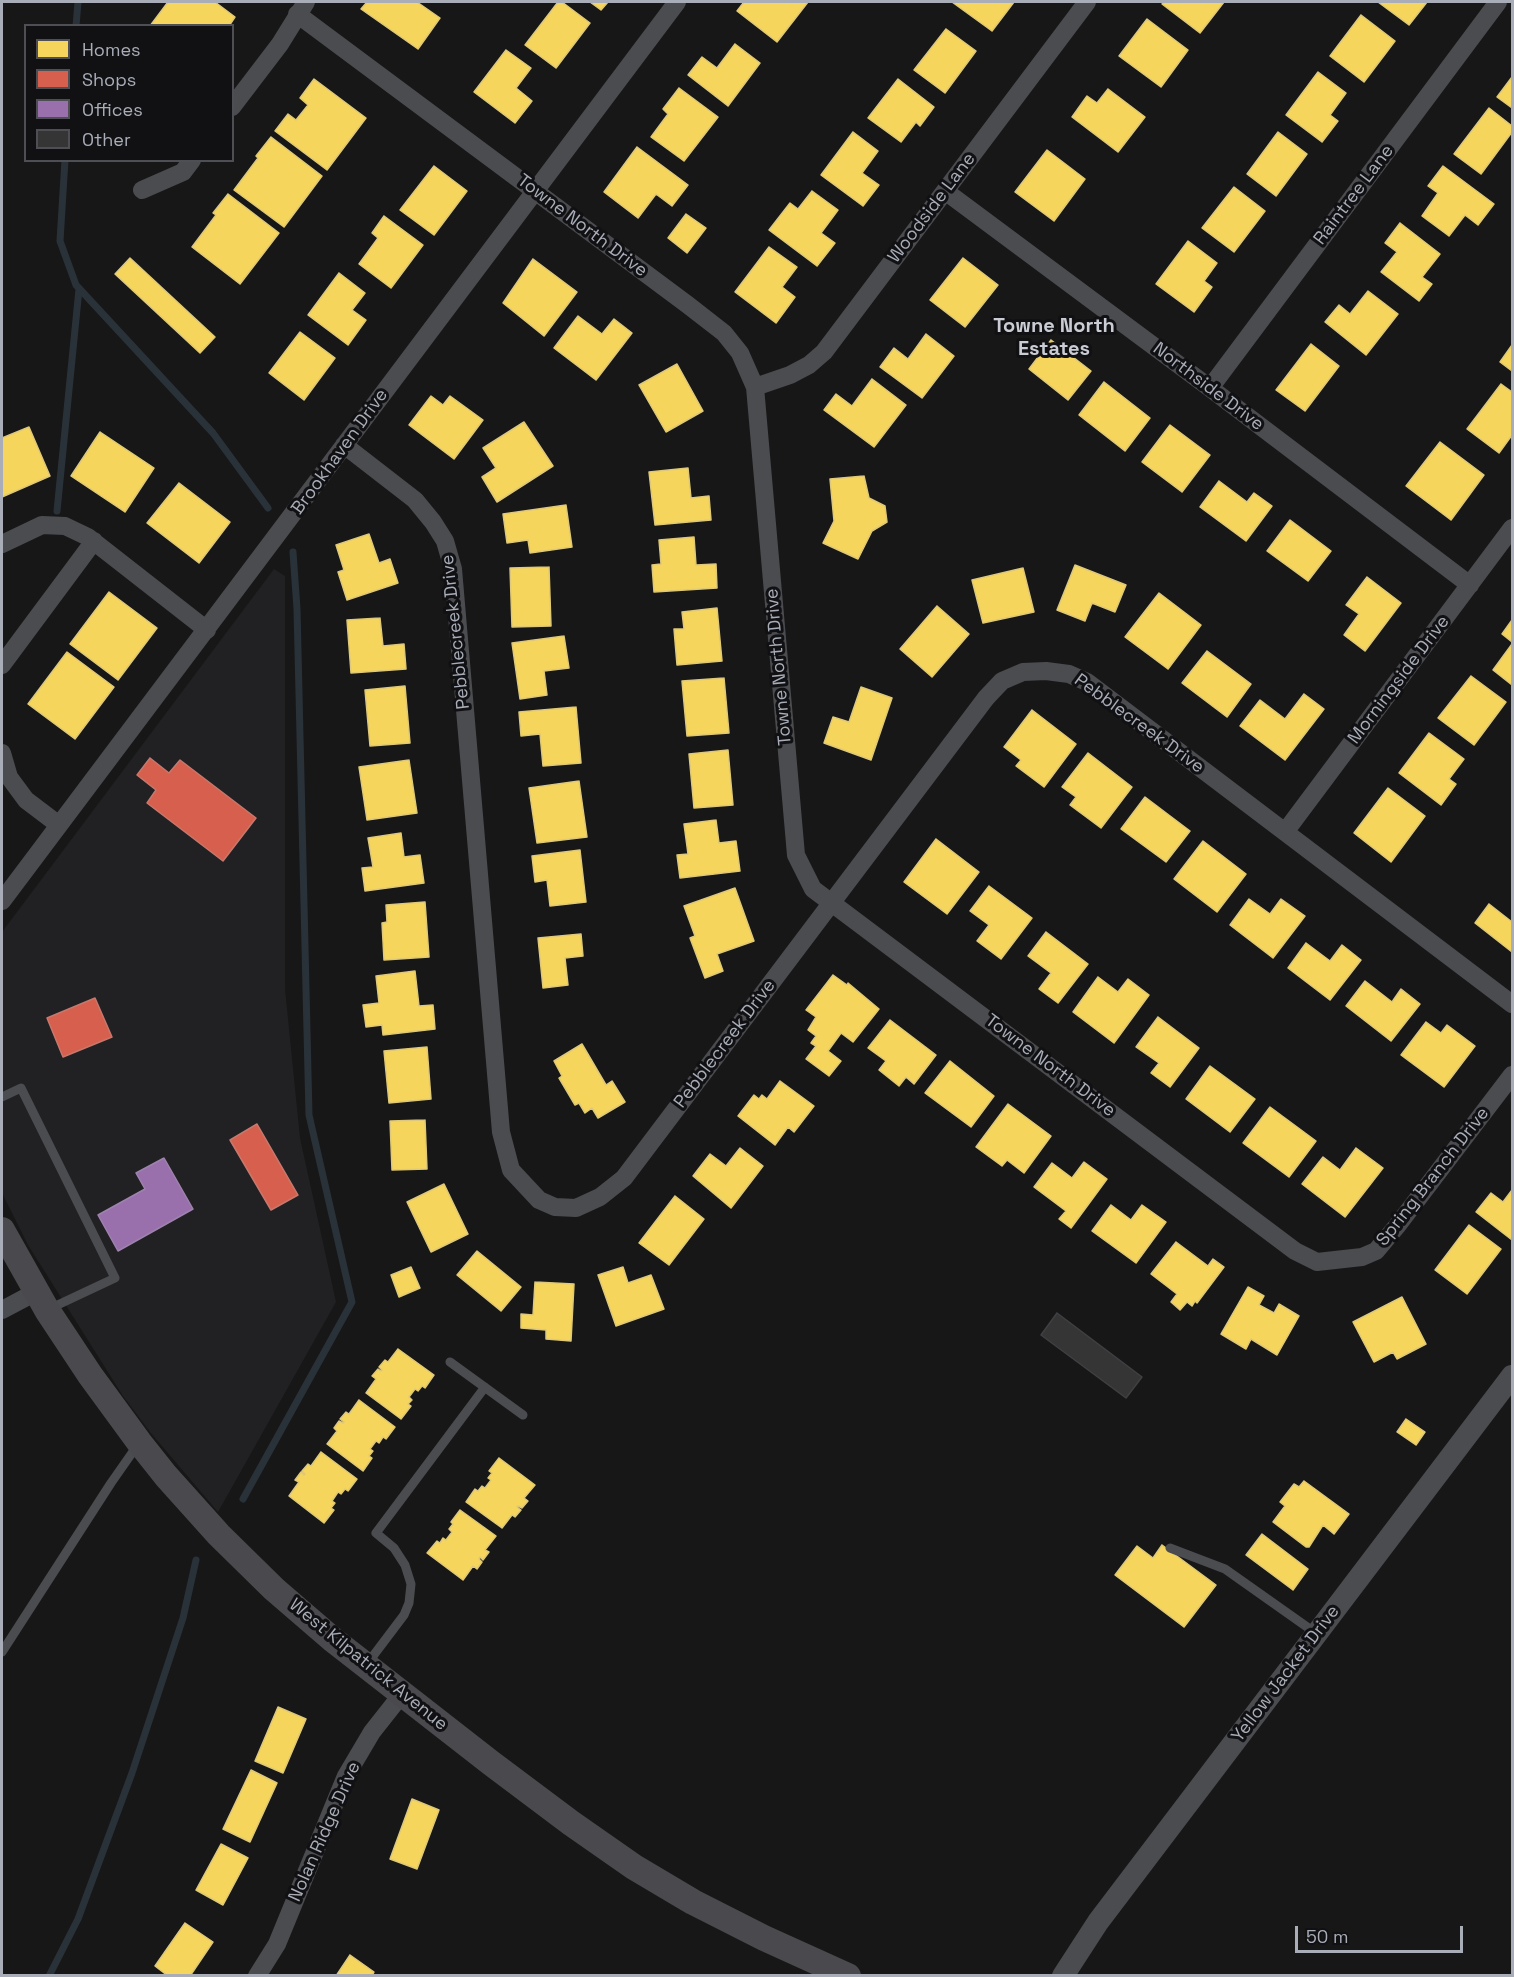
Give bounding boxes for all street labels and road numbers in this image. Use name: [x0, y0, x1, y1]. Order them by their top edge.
street label: Raintree Lane: [1309, 141, 1399, 249]
street label: Woodside Lane: [884, 149, 980, 267]
street label: Towne North Drive: [513, 170, 651, 282]
street label: Northside Drive: [1148, 338, 1268, 436]
street label: Brookhaven Drive: [287, 385, 393, 519]
street label: Pebblecreek Drive: [437, 554, 475, 710]
street label: Towne North Drive: [761, 588, 797, 746]
street label: Morningside Drive: [1344, 611, 1454, 749]
street label: Pebblecreek Drive: [1070, 670, 1208, 778]
street label: Pebblecreek Drive: [670, 975, 780, 1113]
street label: Towne North Drive: [981, 1010, 1119, 1122]
street label: Spring Branch Drive: [1372, 1103, 1494, 1251]
street label: West Kilpatrick Avenue: [284, 1594, 452, 1736]
street label: Yellow Jacket Drive: [1228, 1601, 1344, 1747]
street label: Nolan Ridge Drive: [284, 1759, 366, 1905]

